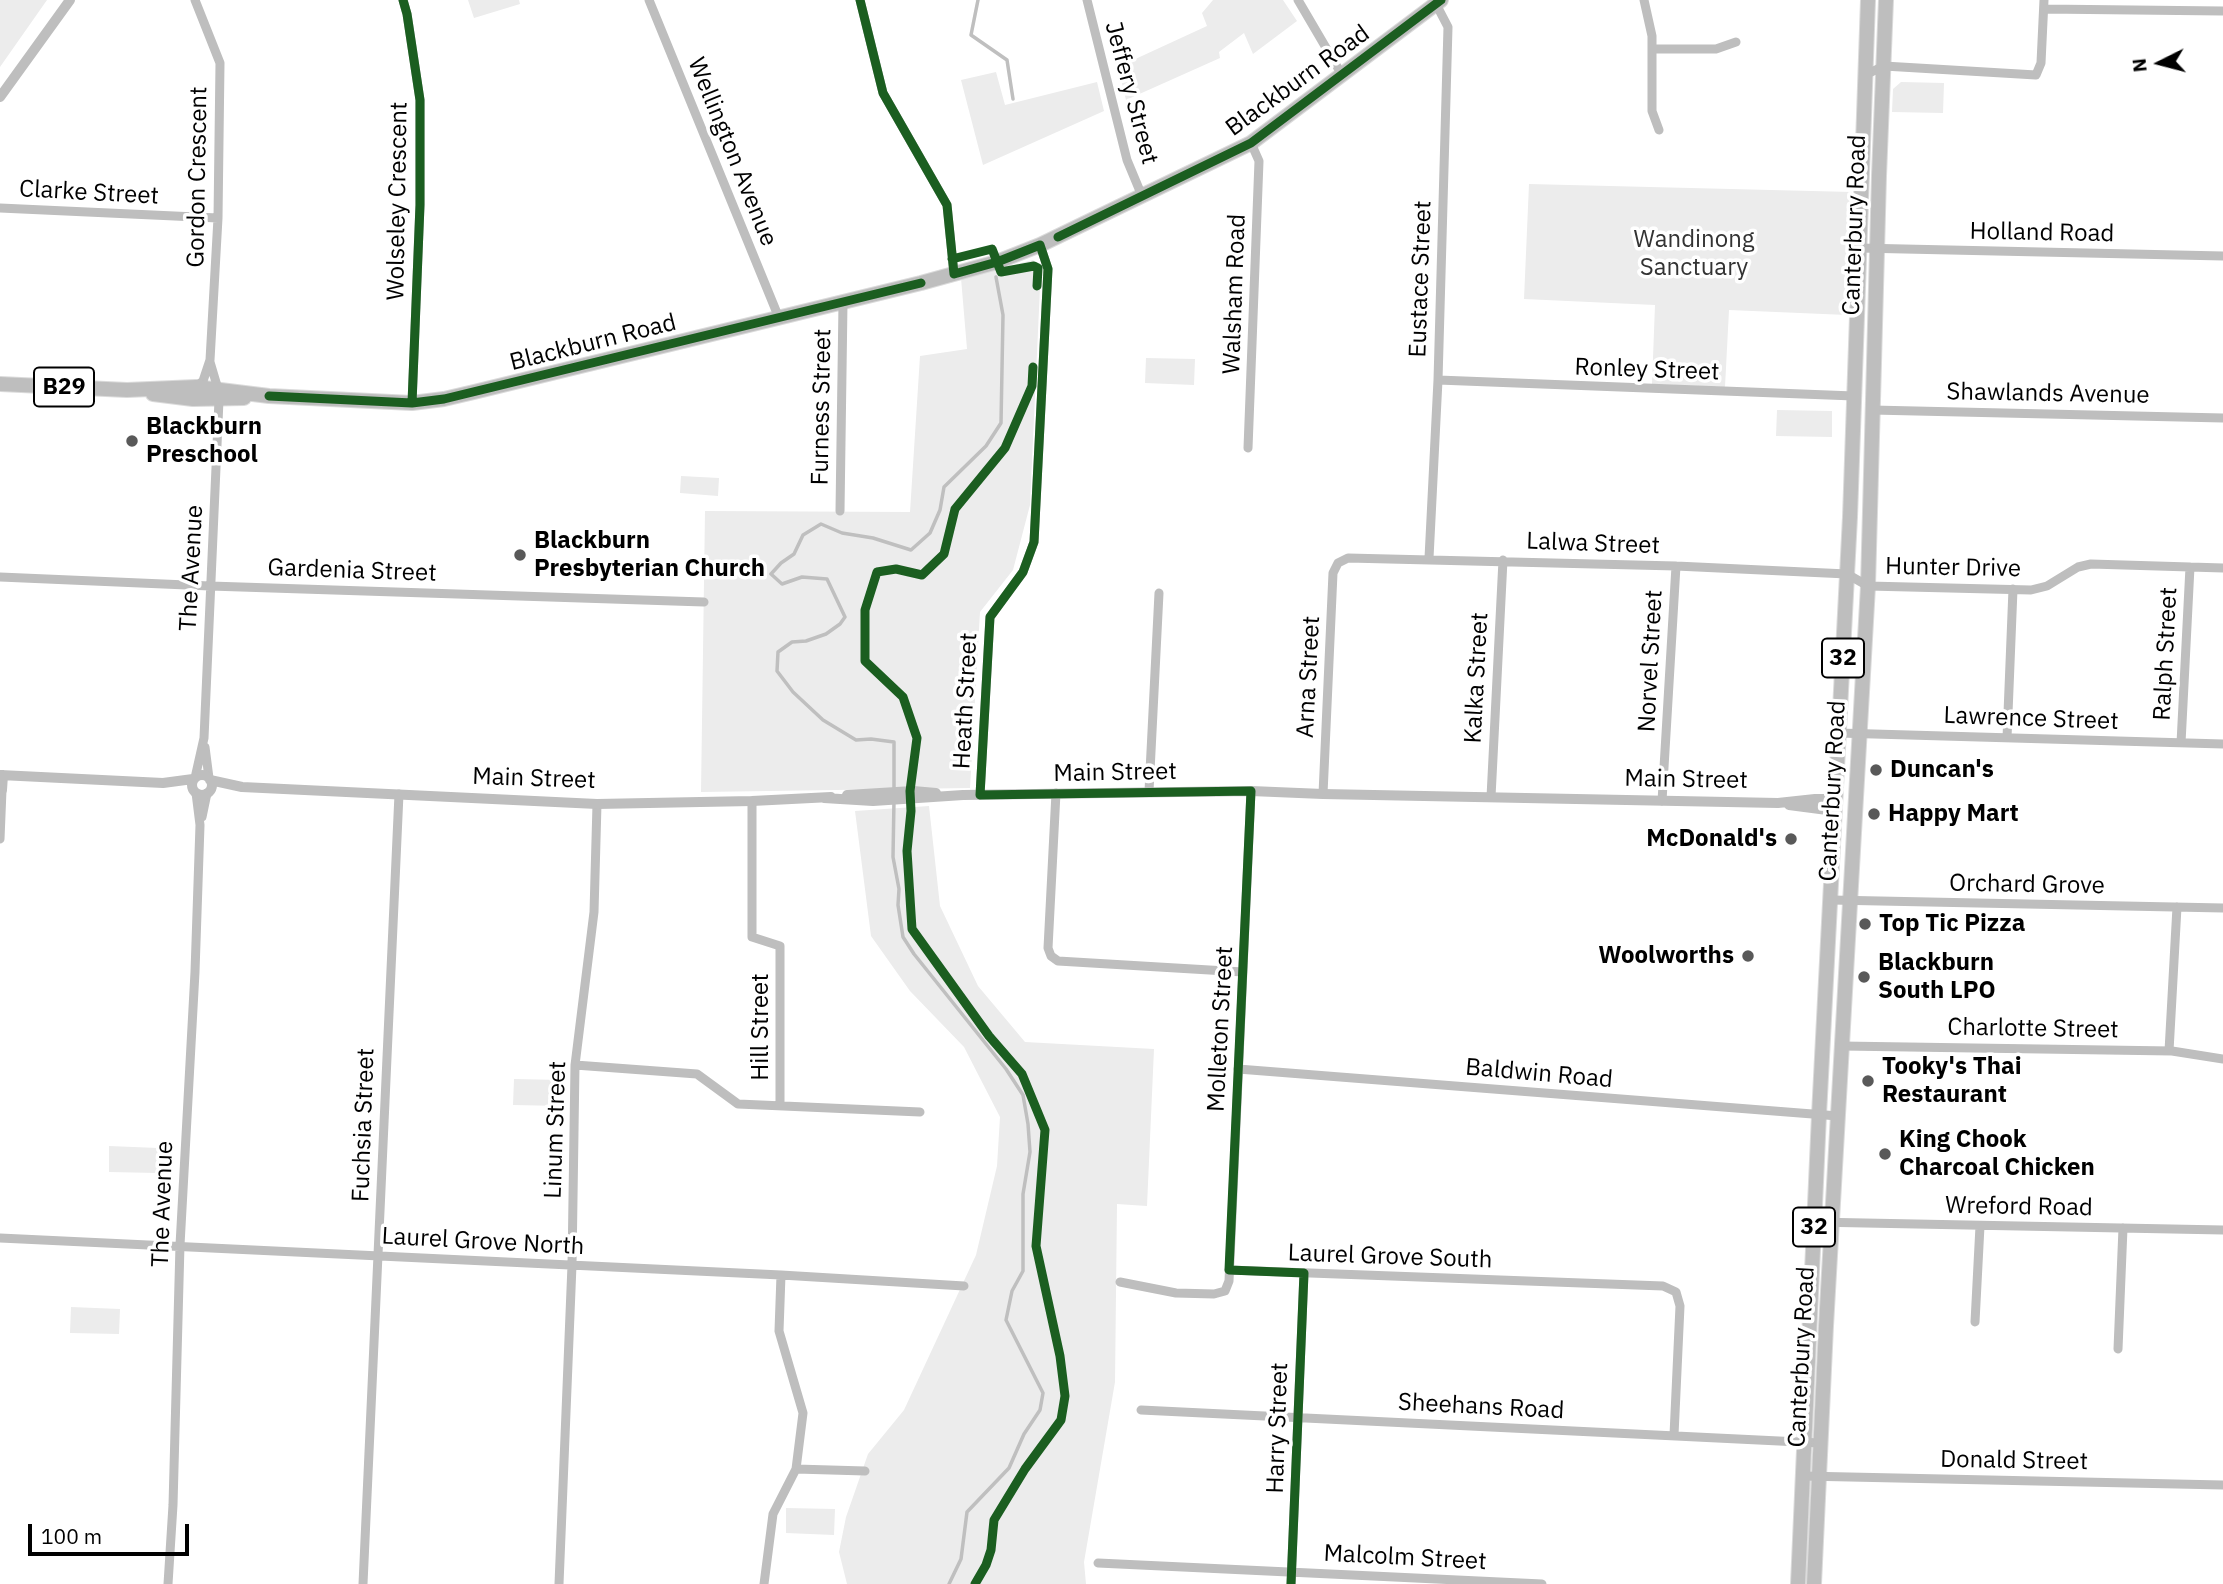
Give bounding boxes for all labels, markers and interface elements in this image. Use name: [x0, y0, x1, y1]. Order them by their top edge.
street label: Jeffery Street: [1098, 18, 1164, 168]
street label: Blackburn Road: [1221, 19, 1375, 143]
north arrow: [2125, 28, 2195, 98]
street label: Wellington Avenue: [681, 54, 783, 250]
text: N: [2126, 57, 2152, 73]
street label: Gordon Crescent: [182, 86, 214, 268]
street label: Wolseley Crescent: [382, 101, 414, 301]
street label: Canterbury Road: [1837, 134, 1873, 316]
street label: Clarke Street: [18, 175, 160, 211]
street label: Eustace Street: [1404, 200, 1438, 358]
street label: Walsham Road: [1218, 213, 1252, 375]
street label: Holland Road: [1969, 217, 2115, 249]
park label: Wandinong Sanctuary: [1634, 226, 1754, 282]
street label: Blackburn Road: [507, 308, 679, 378]
street label: Furness Street: [806, 328, 838, 486]
street label: Ronley Street: [1574, 353, 1720, 387]
road number: B29: [34, 368, 94, 406]
street label: Shawlands Avenue: [1946, 378, 2150, 410]
place label: Blackburn Preschool: [146, 413, 262, 469]
marker: Blackburn Preschool: [124, 433, 140, 449]
street label: The Avenue: [174, 504, 210, 632]
place label: Blackburn Presbyterian Church: [534, 527, 765, 583]
street label: Lalwa Street: [1526, 527, 1660, 561]
marker: Blackburn Presbyterian Church: [512, 547, 528, 563]
street label: Hunter Drive: [1885, 552, 2021, 584]
street label: Gardenia Street: [267, 554, 437, 588]
street label: Ralph Street: [2148, 587, 2184, 721]
street label: Norvel Street: [1633, 589, 1669, 733]
street label: Kalka Street: [1459, 612, 1495, 744]
street label: Arna Street: [1291, 615, 1327, 739]
street label: Heath Street: [948, 632, 984, 770]
road number: 32: [1822, 638, 1864, 678]
street label: Canterbury Road: [1814, 700, 1852, 882]
street label: Lawrence Street: [1943, 702, 2119, 736]
place label: Duncan's: [1890, 756, 1994, 784]
street label: Main Street: [1053, 758, 1177, 788]
street label: Main Street: [472, 762, 596, 796]
marker: Duncan's: [1868, 762, 1884, 778]
street label: Main Street: [1624, 765, 1748, 795]
place label: Happy Mart: [1888, 800, 2019, 828]
marker: Happy Mart: [1866, 806, 1882, 822]
place label: McDonald's: [1646, 825, 1777, 853]
marker: McDonald's: [1783, 831, 1799, 847]
street label: Orchard Grove: [1949, 869, 2105, 901]
place label: Top Tic Pizza: [1879, 910, 2025, 938]
marker: Top Tic Pizza: [1857, 916, 1873, 932]
place label: Woolworths: [1598, 942, 1734, 970]
street label: Molleton Street: [1202, 945, 1240, 1113]
marker: Woolworths: [1740, 948, 1756, 964]
place label: Blackburn South LPO: [1878, 949, 1996, 1005]
marker: Blackburn South LPO: [1856, 969, 1872, 985]
street label: Hill Street: [747, 973, 775, 1081]
street label: Charlotte Street: [1947, 1013, 2119, 1045]
street label: Fuchsia Street: [347, 1047, 381, 1203]
street label: Baldwin Road: [1464, 1053, 1614, 1095]
place label: Tooky's Thai Restaurant: [1882, 1053, 2022, 1109]
street label: Linum Street: [539, 1061, 573, 1199]
marker: Tooky's Thai Restaurant: [1860, 1073, 1876, 1089]
place label: King Chook Charcoal Chicken: [1899, 1126, 2095, 1182]
street label: The Avenue: [146, 1140, 180, 1268]
marker: King Chook Charcoal Chicken: [1877, 1146, 1893, 1162]
street label: Wreford Road: [1945, 1191, 2093, 1223]
road number: 32: [1793, 1208, 1835, 1246]
street label: Laurel Grove North: [381, 1222, 585, 1262]
street label: Laurel Grove South: [1287, 1239, 1493, 1275]
street label: Canterbury Road: [1783, 1266, 1821, 1448]
street label: Harry Street: [1261, 1362, 1295, 1494]
street label: Sheehans Road: [1397, 1388, 1565, 1426]
street label: Donald Street: [1940, 1445, 2088, 1477]
scale bar: [32, 1510, 192, 1554]
text: 100 m: [41, 1522, 102, 1550]
street label: Malcolm Street: [1323, 1539, 1487, 1577]

